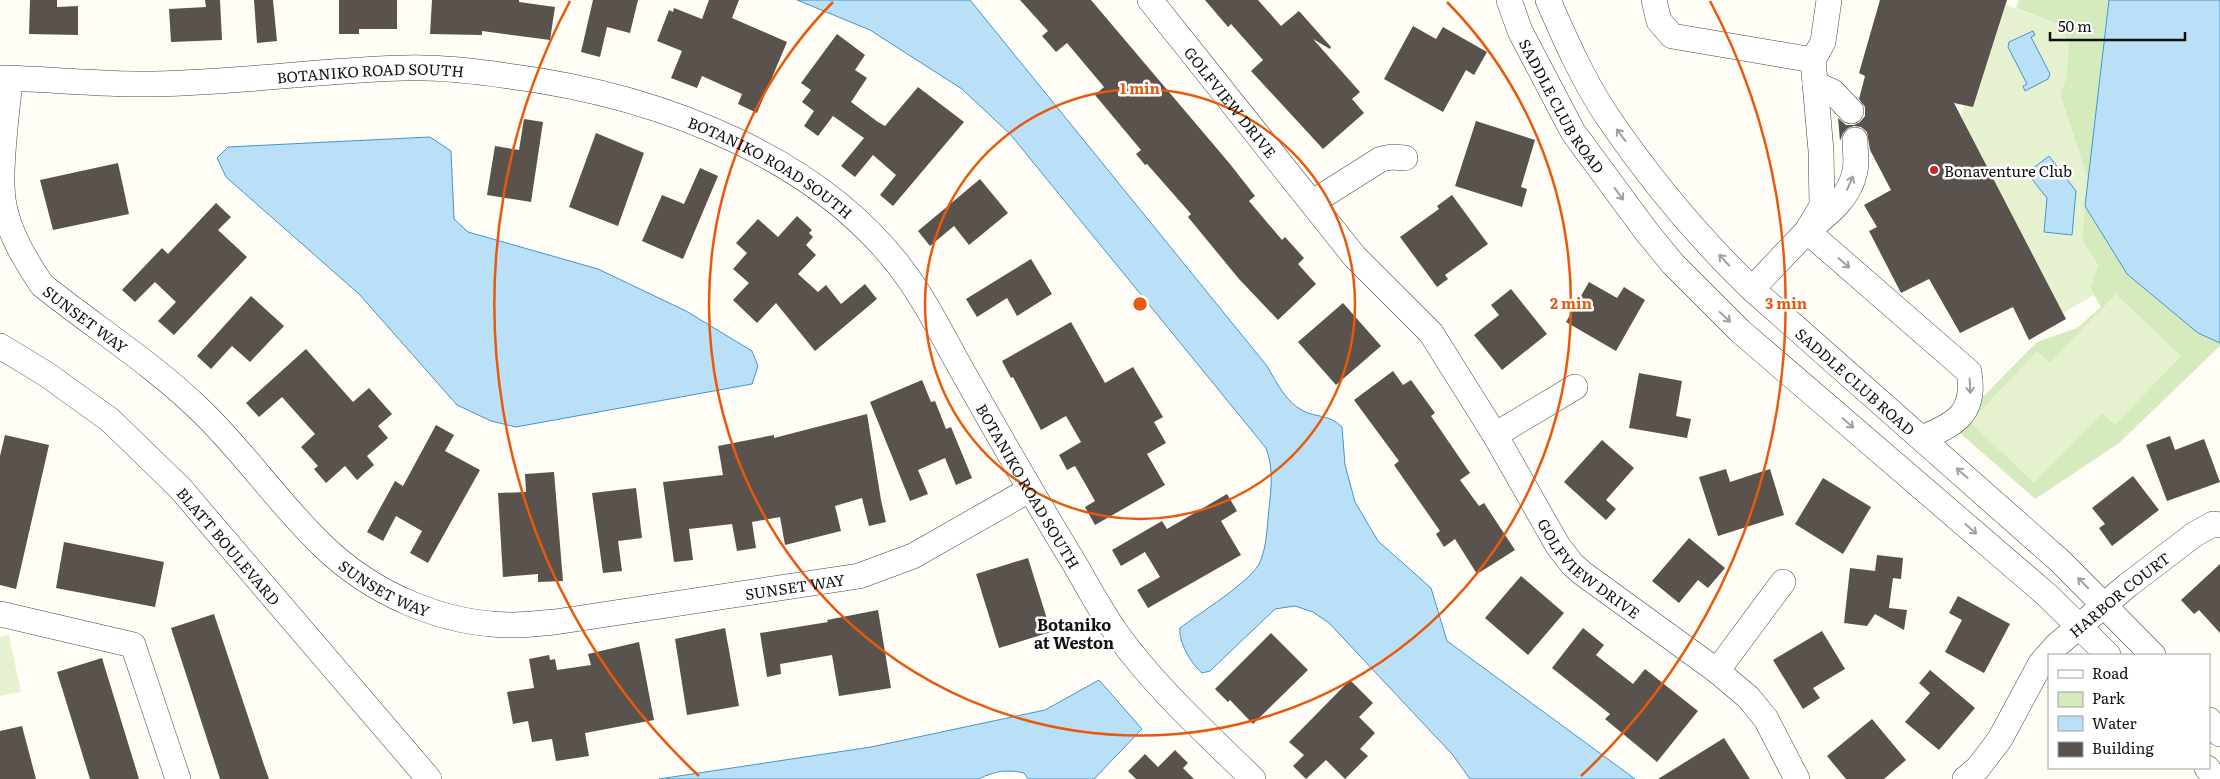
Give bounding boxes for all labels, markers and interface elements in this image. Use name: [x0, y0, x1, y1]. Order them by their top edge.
scale bar: [2050, 10, 2185, 42]
text: 50 m: [2058, 14, 2092, 37]
street label: SADDLE CLUB ROAD: [1514, 34, 1611, 178]
street label: GOLFVIEW DRIVE: [1179, 41, 1283, 162]
street label: BOTANIKO ROAD SOUTH: [276, 56, 465, 88]
text: 1 min: [1120, 76, 1161, 99]
street label: BOTANIKO ROAD SOUTH: [685, 110, 858, 223]
one-way arrow: [1616, 128, 1626, 142]
place label: Bonaventure Club: [1944, 159, 2072, 182]
marker: Bonaventure Club: [1928, 164, 1940, 176]
one-way arrow: [1846, 176, 1856, 191]
one-way arrow: [1614, 187, 1624, 201]
one-way arrow: [1718, 254, 1730, 267]
one-way arrow: [1837, 257, 1850, 269]
street label: SUNSET WAY: [39, 279, 134, 358]
text: 2 min: [1550, 291, 1593, 314]
text: 3 min: [1765, 291, 1808, 314]
centre of rings: [1131, 295, 1149, 313]
one-way arrow: [1718, 311, 1731, 323]
street label: SADDLE CLUB ROAD: [1791, 322, 1921, 440]
one-way arrow: [1965, 377, 1975, 393]
street label: BOTANIKO ROAD SOUTH: [971, 399, 1086, 573]
one-way arrow: [1841, 417, 1854, 429]
one-way arrow: [1956, 468, 1969, 479]
street label: BLATT BOULEVARD: [172, 481, 286, 610]
street label: GOLFVIEW DRIVE: [1533, 514, 1645, 623]
one-way arrow: [1964, 523, 1977, 535]
street label: HARBOR COURT: [2063, 546, 2174, 642]
street label: SUNSET WAY: [335, 553, 434, 622]
street label: SUNSET WAY: [743, 567, 846, 605]
one-way arrow: [2077, 577, 2089, 589]
district label: Botaniko at Weston: [1034, 612, 1114, 654]
legend: [2048, 654, 2210, 769]
text: Road: [2092, 661, 2128, 684]
text: Park: [2092, 686, 2126, 709]
text: Water: [2092, 711, 2137, 734]
text: Building: [2092, 736, 2154, 759]

